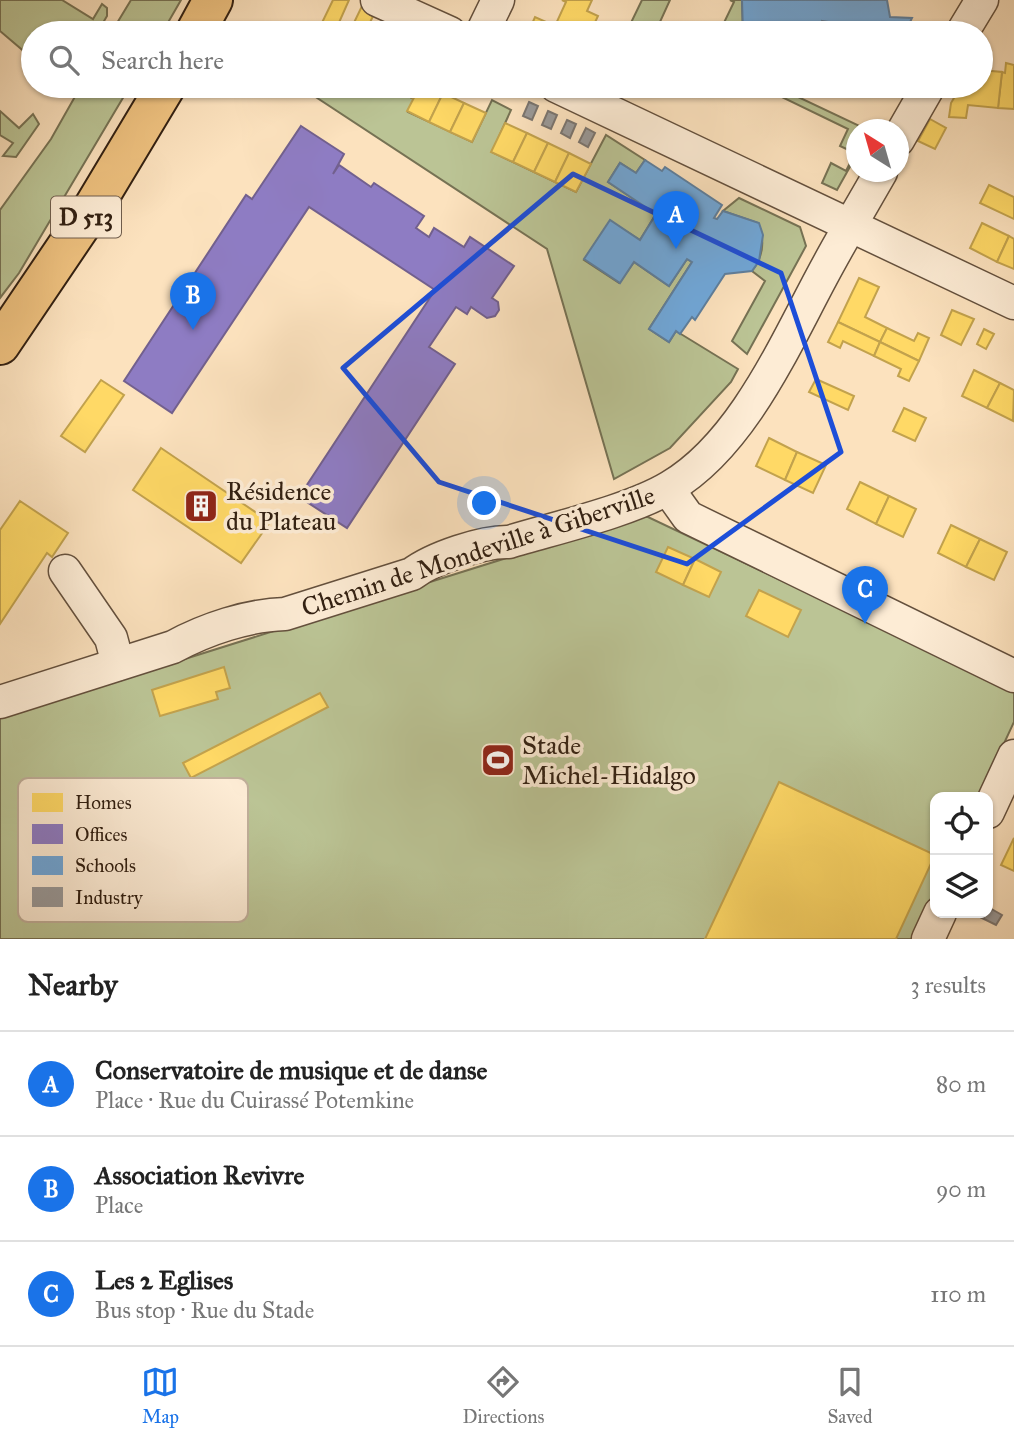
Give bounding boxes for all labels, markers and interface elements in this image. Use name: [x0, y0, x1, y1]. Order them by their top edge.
search box: [21, 21, 993, 98]
icon: search: [45, 41, 83, 79]
text: Search here: [101, 44, 224, 76]
north arrow: [846, 119, 909, 182]
pin: A: [653, 191, 699, 249]
road number: D 513: [51, 196, 121, 238]
pin: B: [170, 272, 216, 330]
place label: Résidence du Plateau: [226, 475, 336, 537]
street label: Chemin de Mondeville à Giberville: [297, 479, 659, 623]
your location: [467, 486, 501, 520]
building icon: Résidence du Plateau: [182, 487, 220, 525]
pin: C: [842, 566, 888, 624]
place label: Stade Michel-Hidalgo: [522, 729, 696, 791]
sports icon: Stade Michel-Hidalgo: [479, 741, 517, 779]
legend: [18, 778, 248, 922]
text: Homes: [75, 791, 132, 814]
map controls: [930, 792, 993, 918]
button: locate: [930, 792, 993, 855]
text: Offices: [75, 823, 127, 846]
text: Schools: [75, 854, 136, 877]
button: layers: [930, 855, 993, 918]
text: Industry: [75, 886, 144, 909]
text: Nearby: [28, 967, 118, 1003]
text: 3 results: [910, 971, 986, 999]
text: Conservatoire de musique et de danse: [95, 1054, 487, 1086]
text: A: [43, 1070, 59, 1098]
text: 80 m: [936, 1070, 986, 1098]
text: Place · Rue du Cuirassé Potemkine: [95, 1086, 414, 1114]
text: Association Revivre: [95, 1159, 304, 1191]
text: B: [43, 1175, 59, 1203]
text: 90 m: [936, 1175, 986, 1203]
text: Place: [95, 1191, 143, 1219]
text: Les 2 Eglises: [95, 1264, 233, 1296]
text: C: [43, 1280, 59, 1308]
text: 110 m: [930, 1280, 986, 1308]
text: Bus stop · Rue du Stade: [95, 1296, 314, 1324]
tab: Map: [141, 1363, 179, 1428]
tab: Directions: [462, 1363, 544, 1428]
tab: Saved: [827, 1363, 873, 1428]

